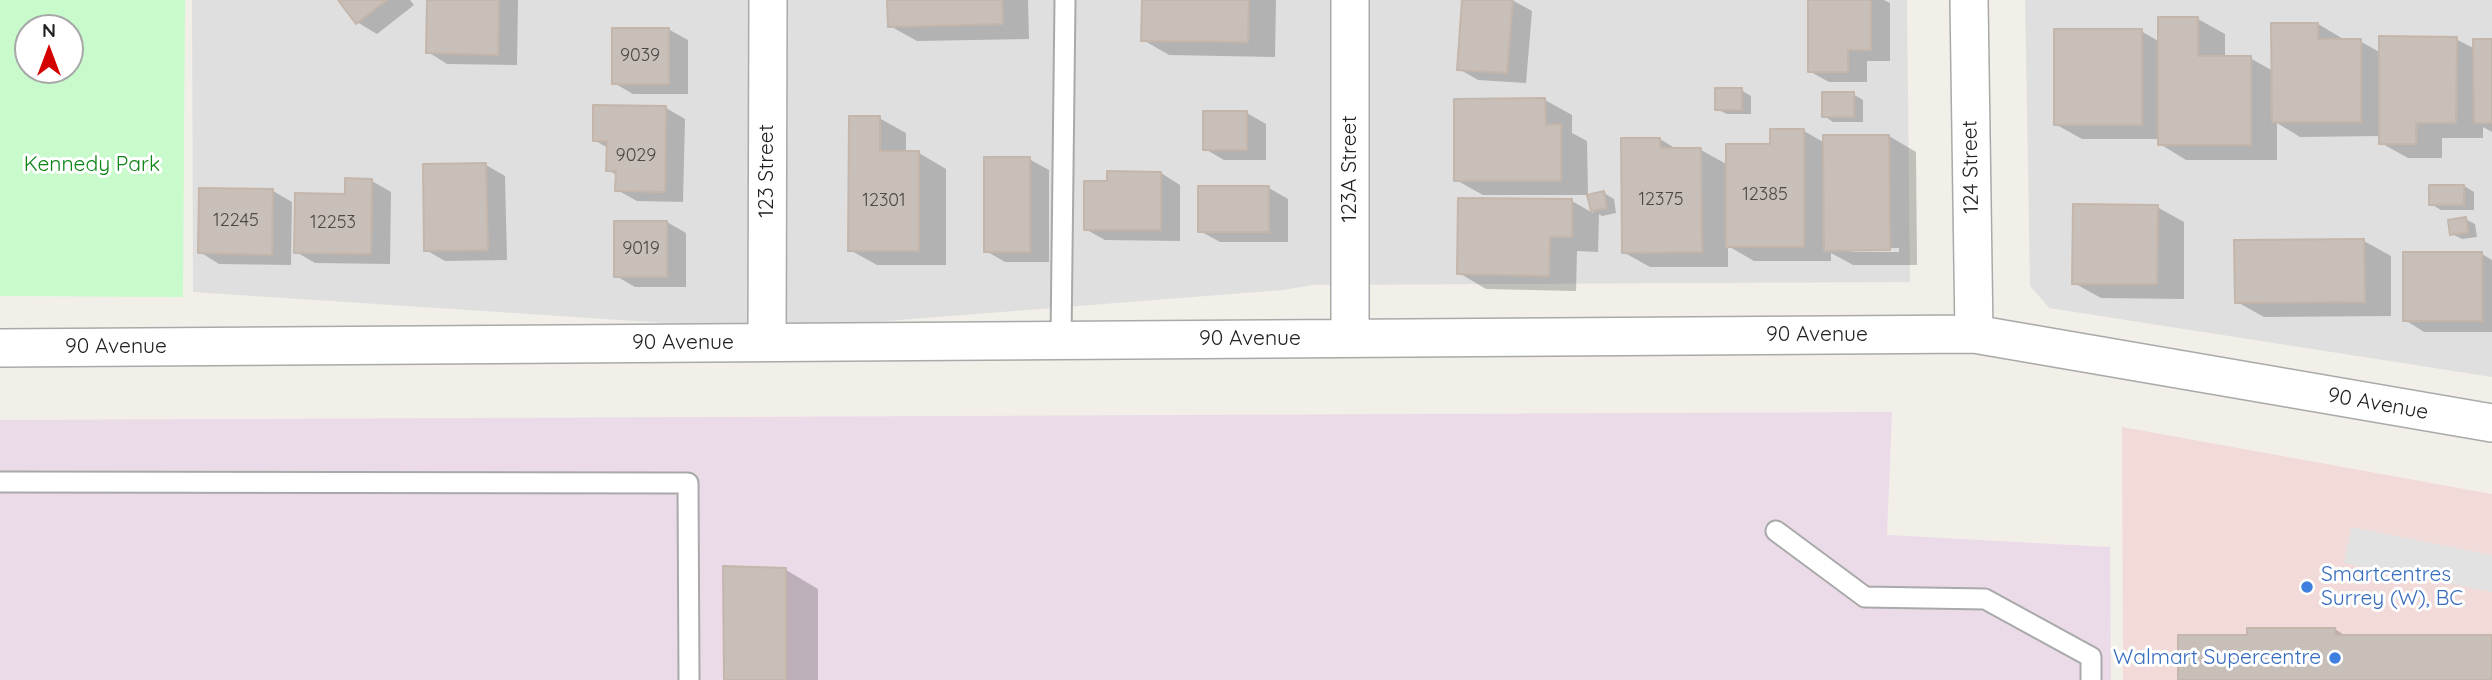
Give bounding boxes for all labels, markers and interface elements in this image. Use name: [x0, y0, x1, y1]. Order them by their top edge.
north arrow: [14, 14, 84, 84]
text: N: [42, 18, 56, 42]
house number: 9039: [620, 45, 660, 67]
street label: 123A Street: [1337, 115, 1363, 223]
street label: 124 Street: [1958, 120, 1984, 214]
street label: 123 Street: [754, 124, 780, 218]
house number: 9029: [616, 145, 656, 167]
park label: Kennedy Park: [24, 152, 160, 178]
house number: 12385: [1742, 184, 1788, 206]
house number: 12375: [1638, 189, 1684, 211]
house number: 12301: [862, 190, 906, 212]
house number: 12245: [213, 210, 259, 232]
house number: 12253: [310, 212, 356, 234]
house number: 9019: [622, 238, 660, 260]
street label: 90 Avenue: [1766, 322, 1868, 348]
street label: 90 Avenue: [1199, 326, 1301, 352]
street label: 90 Avenue: [632, 330, 734, 356]
street label: 90 Avenue: [65, 334, 167, 360]
street label: 90 Avenue: [2326, 383, 2430, 425]
place label: Smartcentres Surrey (W), BC: [2321, 562, 2463, 612]
marker: Smartcentres Surrey (W), BC: [2299, 579, 2315, 595]
place label: Walmart Supercentre: [2113, 645, 2321, 671]
marker: Walmart Supercentre: [2327, 650, 2343, 666]

